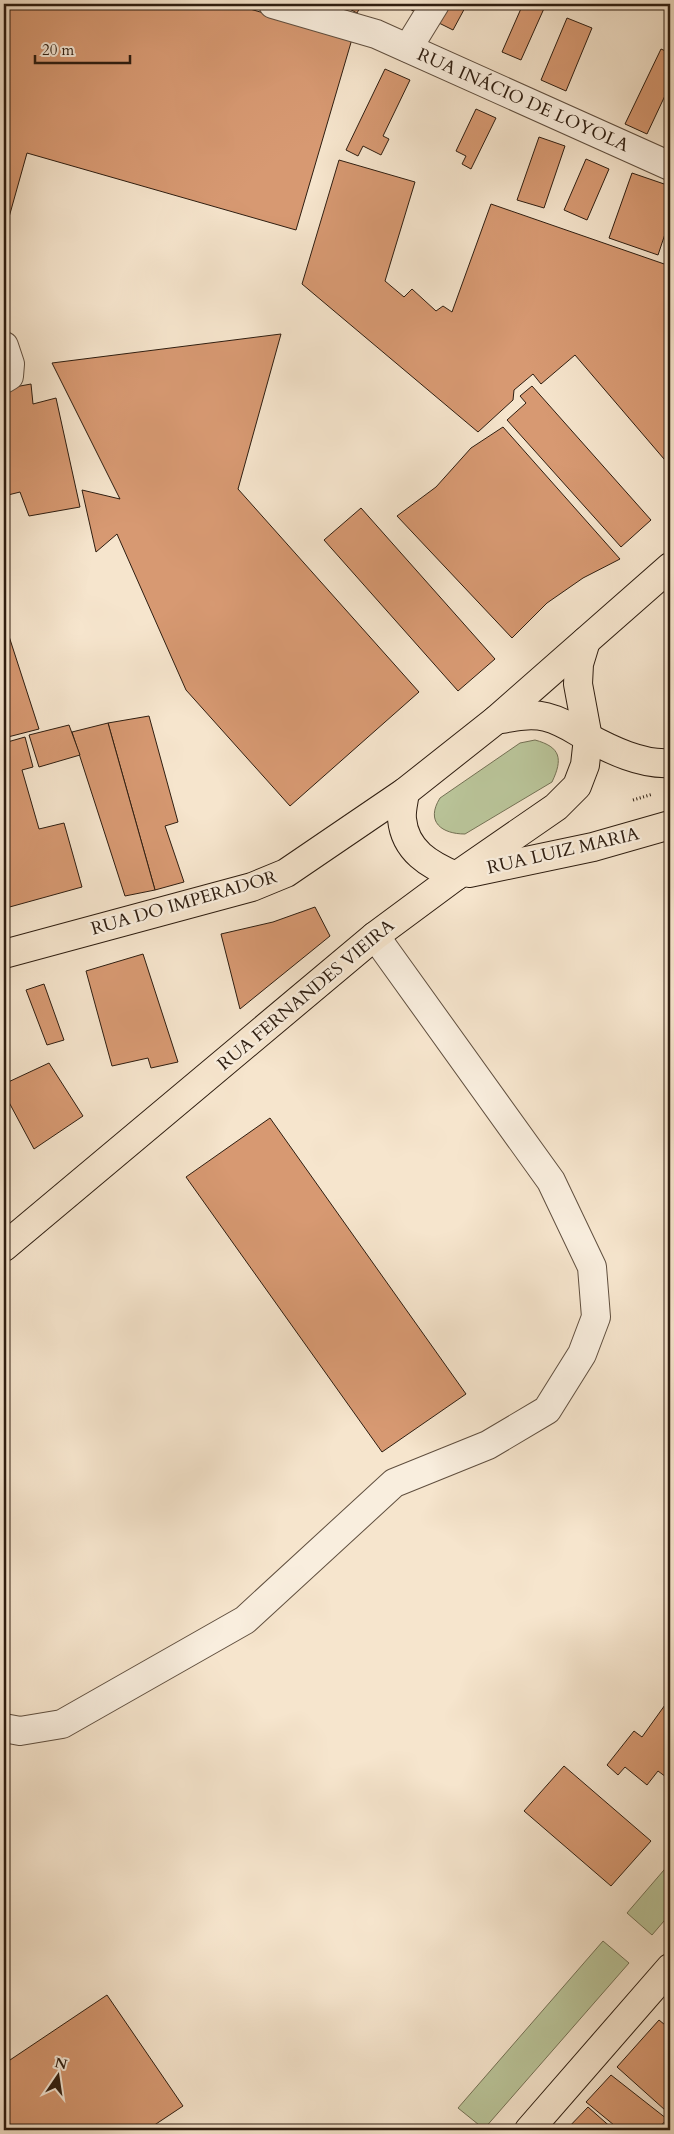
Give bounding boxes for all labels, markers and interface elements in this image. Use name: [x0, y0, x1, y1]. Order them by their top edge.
scale bar: [35, 32, 130, 64]
text: 20 m: [42, 40, 74, 60]
street label: RUA INÁCIO DE LOYOLA: [413, 42, 633, 158]
street label: RUA LUIZ MARIA: [484, 821, 642, 881]
street label: RUA DO IMPERADOR: [88, 864, 281, 942]
street label: RUA FERNANDES VIEIRA: [212, 913, 400, 1076]
north arrow: [32, 2052, 82, 2102]
text: N: [53, 2053, 69, 2074]

